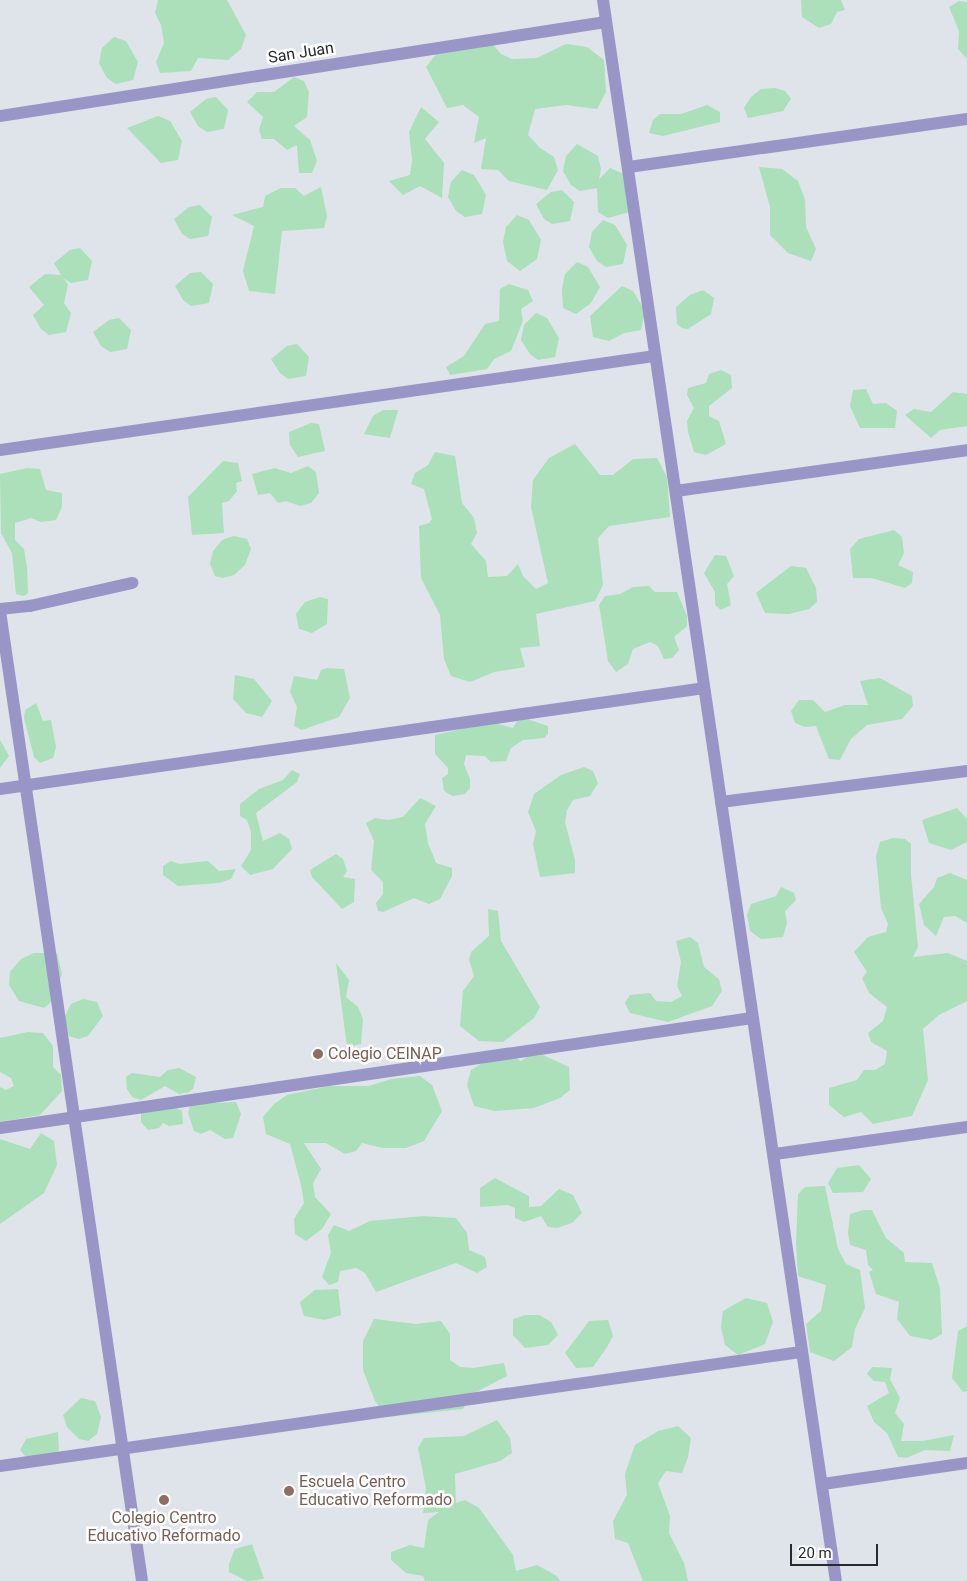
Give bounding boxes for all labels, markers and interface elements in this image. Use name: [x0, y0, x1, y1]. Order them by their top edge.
street label: San Juan: [267, 38, 335, 68]
place label: Colegio CEINAP: [328, 1044, 442, 1064]
marker: Colegio CEINAP: [312, 1048, 324, 1060]
place label: Escuela Centro Educativo Reformado: [299, 1472, 452, 1510]
marker: Escuela Centro Educativo Reformado: [283, 1485, 295, 1497]
marker: Colegio Centro Educativo Reformado: [158, 1494, 170, 1506]
place label: Colegio Centro Educativo Reformado: [87, 1508, 241, 1546]
scale bar: [792, 1534, 880, 1566]
text: 20 m: [798, 1544, 832, 1562]

